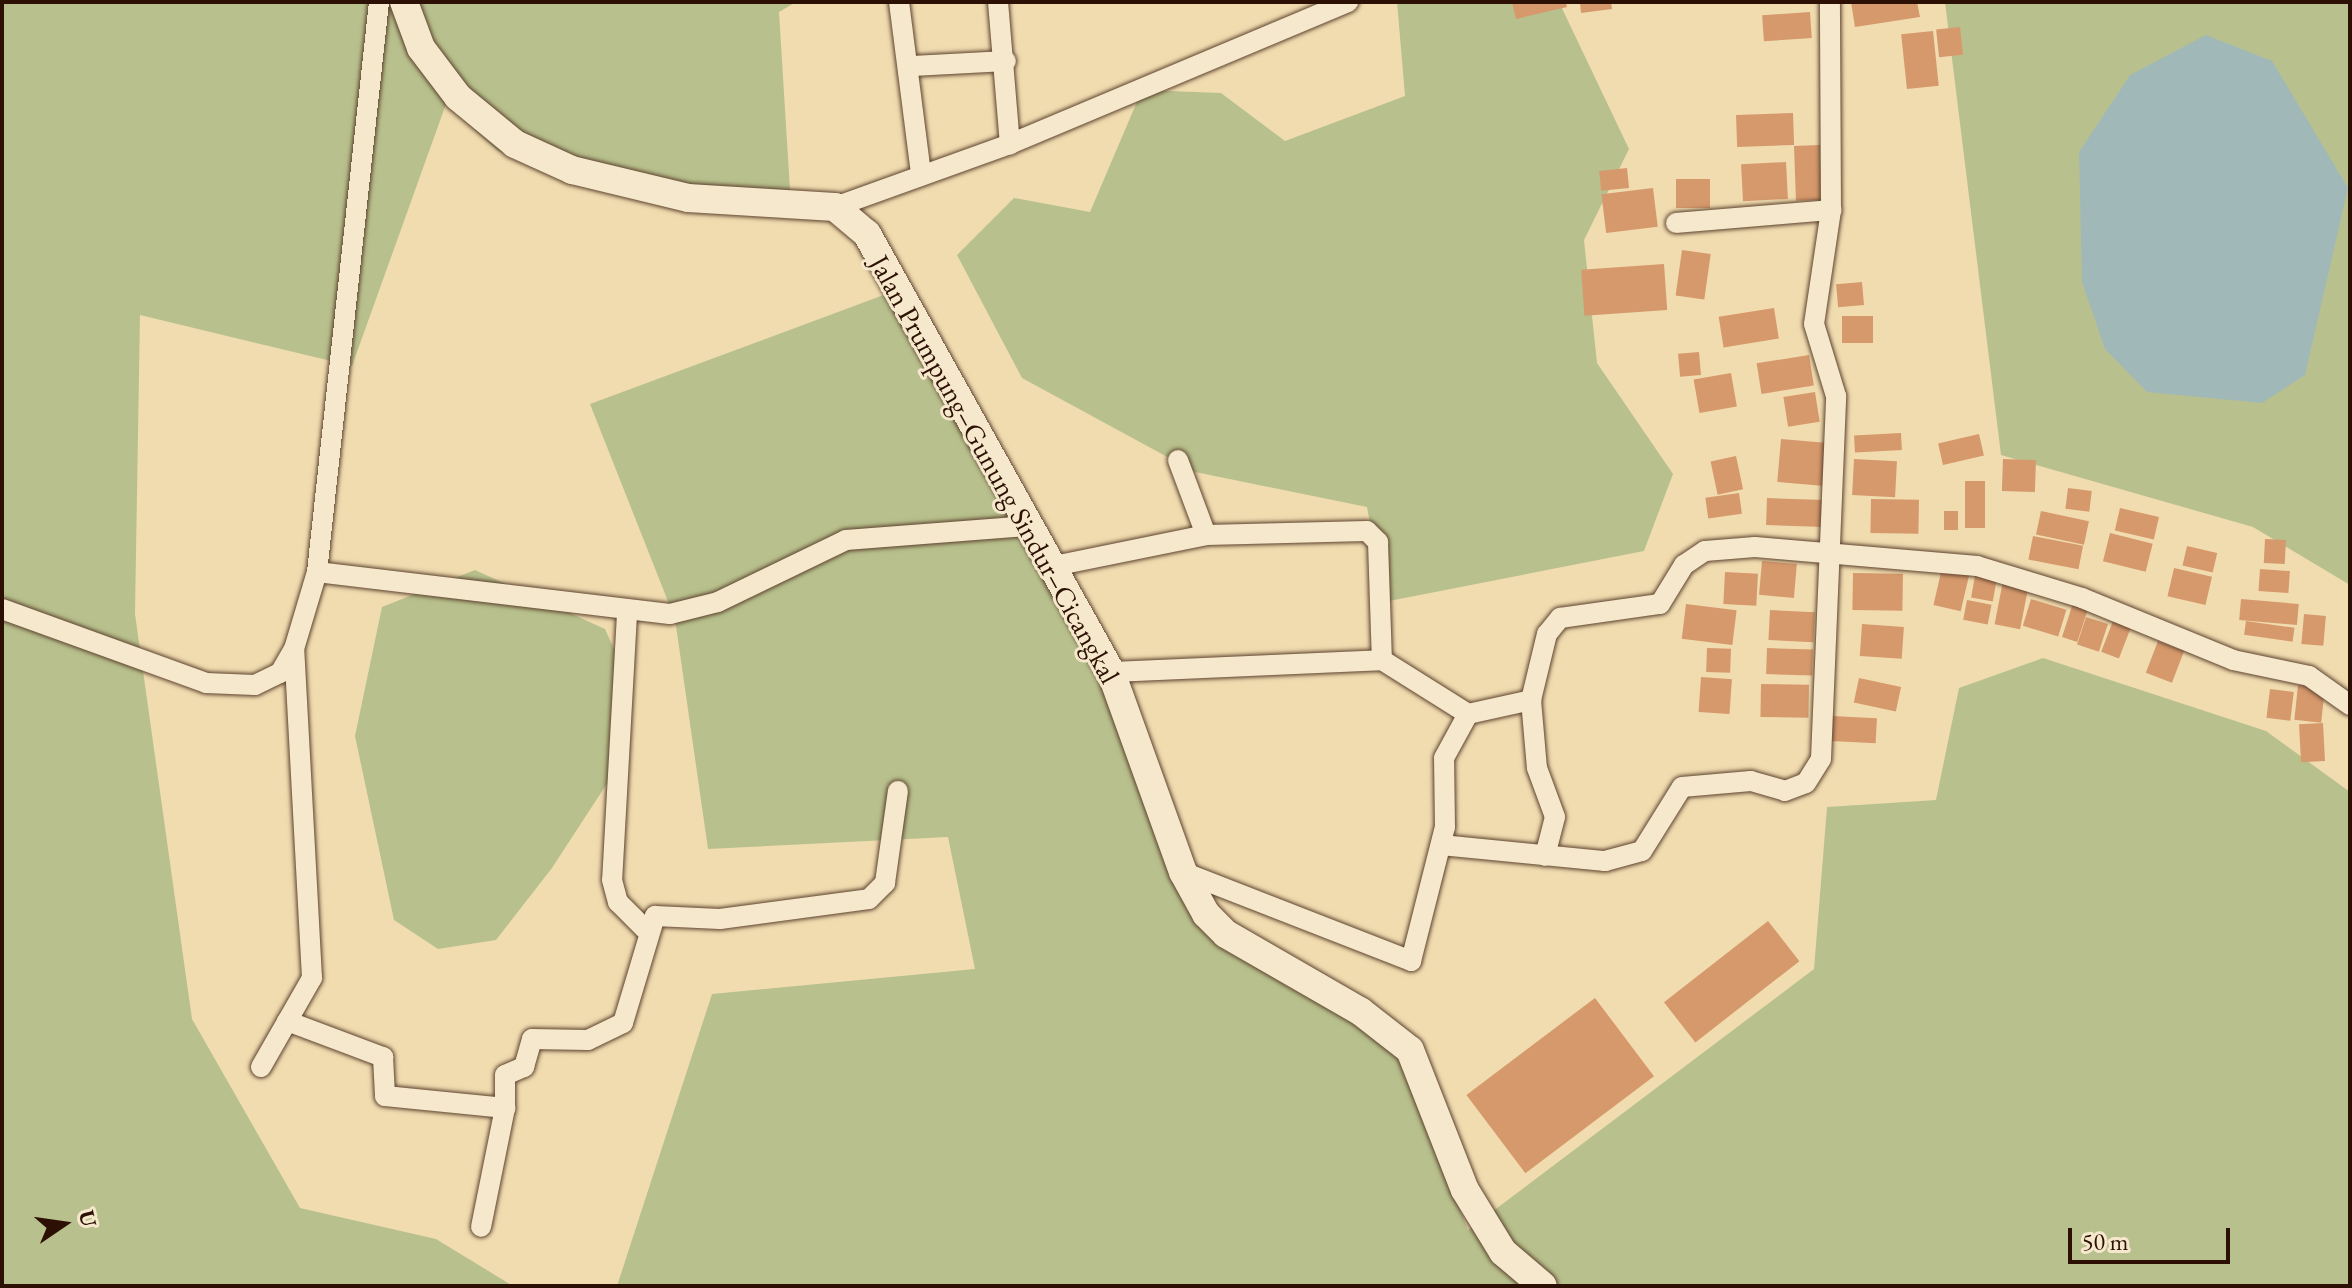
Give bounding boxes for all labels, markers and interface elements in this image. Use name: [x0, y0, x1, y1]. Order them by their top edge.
street label: Jalan Prumpung–Gunung Sindur–Cicangkal: [863, 249, 1127, 689]
north arrow: [24, 1184, 104, 1264]
text: U: [72, 1207, 104, 1230]
scale bar: [2072, 1212, 2234, 1262]
text: 50 m: [2082, 1226, 2129, 1257]

